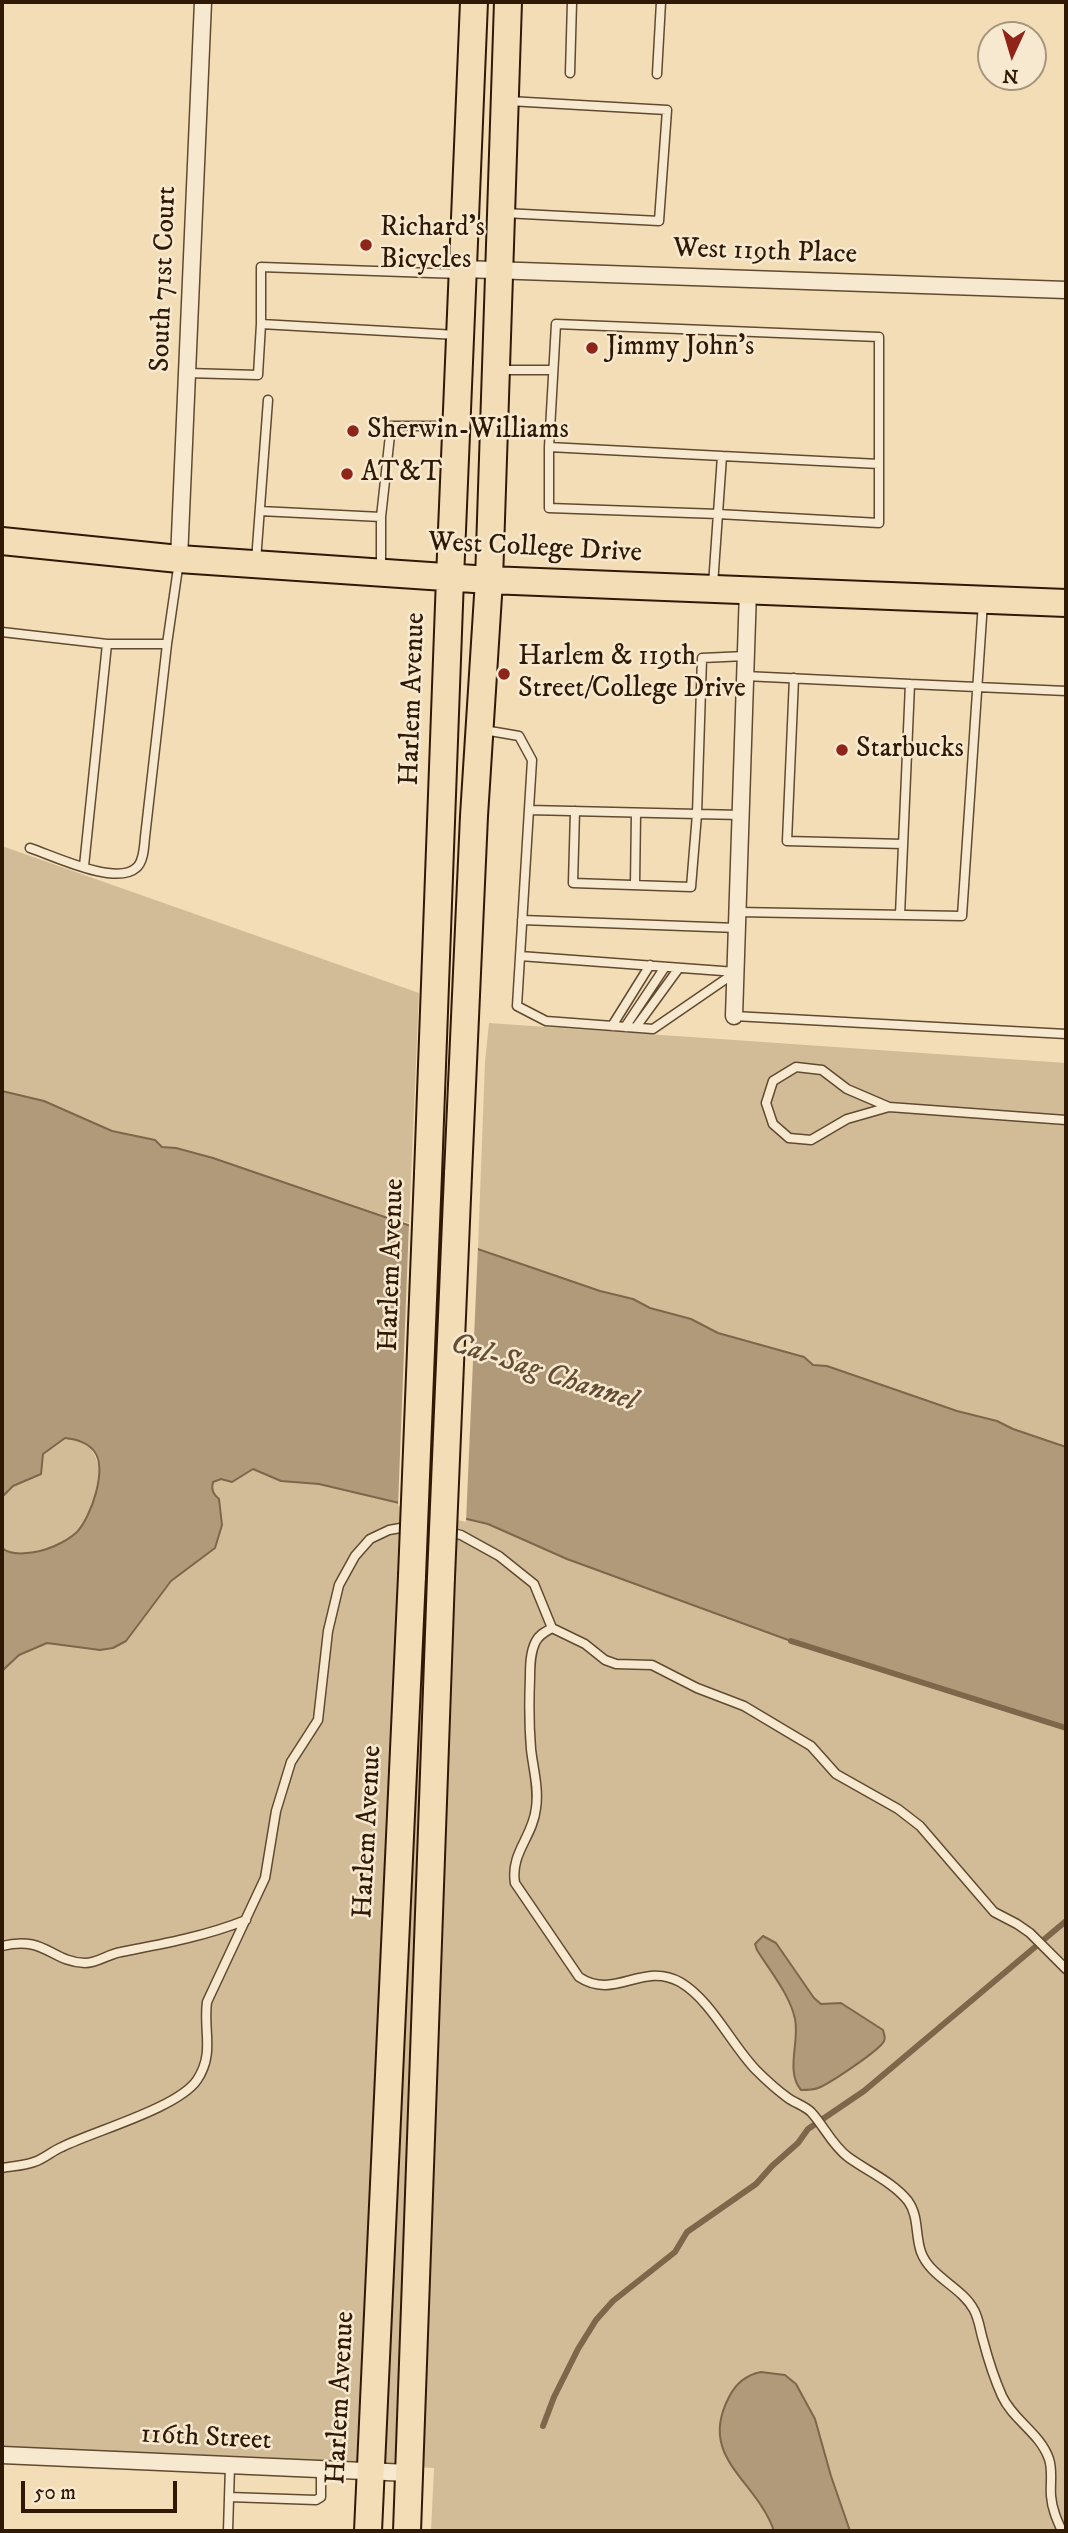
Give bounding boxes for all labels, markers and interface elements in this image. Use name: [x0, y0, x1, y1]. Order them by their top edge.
north arrow: [977, 21, 1047, 91]
text: N: [1002, 63, 1019, 87]
street label: South 71st Court: [145, 185, 185, 373]
place label: Richard's Bicycles: [380, 212, 485, 278]
street label: West 119th Place: [672, 233, 858, 273]
marker: Richard's Bicycles: [358, 237, 374, 253]
place label: Jimmy John's: [606, 331, 754, 365]
marker: Jimmy John's: [584, 340, 600, 356]
place label: Sherwin-Williams: [367, 414, 569, 448]
marker: Sherwin-Williams: [345, 423, 361, 439]
place label: AT&T: [361, 457, 442, 491]
marker: AT&T: [339, 466, 355, 482]
street label: West College Drive: [427, 527, 643, 571]
street label: Harlem Avenue: [394, 612, 434, 786]
place label: Harlem & 119th Street/College Drive: [518, 641, 746, 707]
marker: Harlem & 119th Street/College Drive: [496, 666, 512, 682]
place label: Starbucks: [856, 733, 964, 767]
marker: Starbucks: [834, 742, 850, 758]
street label: Harlem Avenue: [373, 1178, 413, 1352]
water label: Cal-Sag Channel: [445, 1327, 641, 1421]
street label: Harlem Avenue: [348, 1745, 390, 1919]
street label: Harlem Avenue: [321, 2311, 363, 2485]
street label: 116th Street: [140, 2419, 272, 2459]
scale bar: [24, 2466, 180, 2510]
text: 50 m: [34, 2480, 76, 2506]

